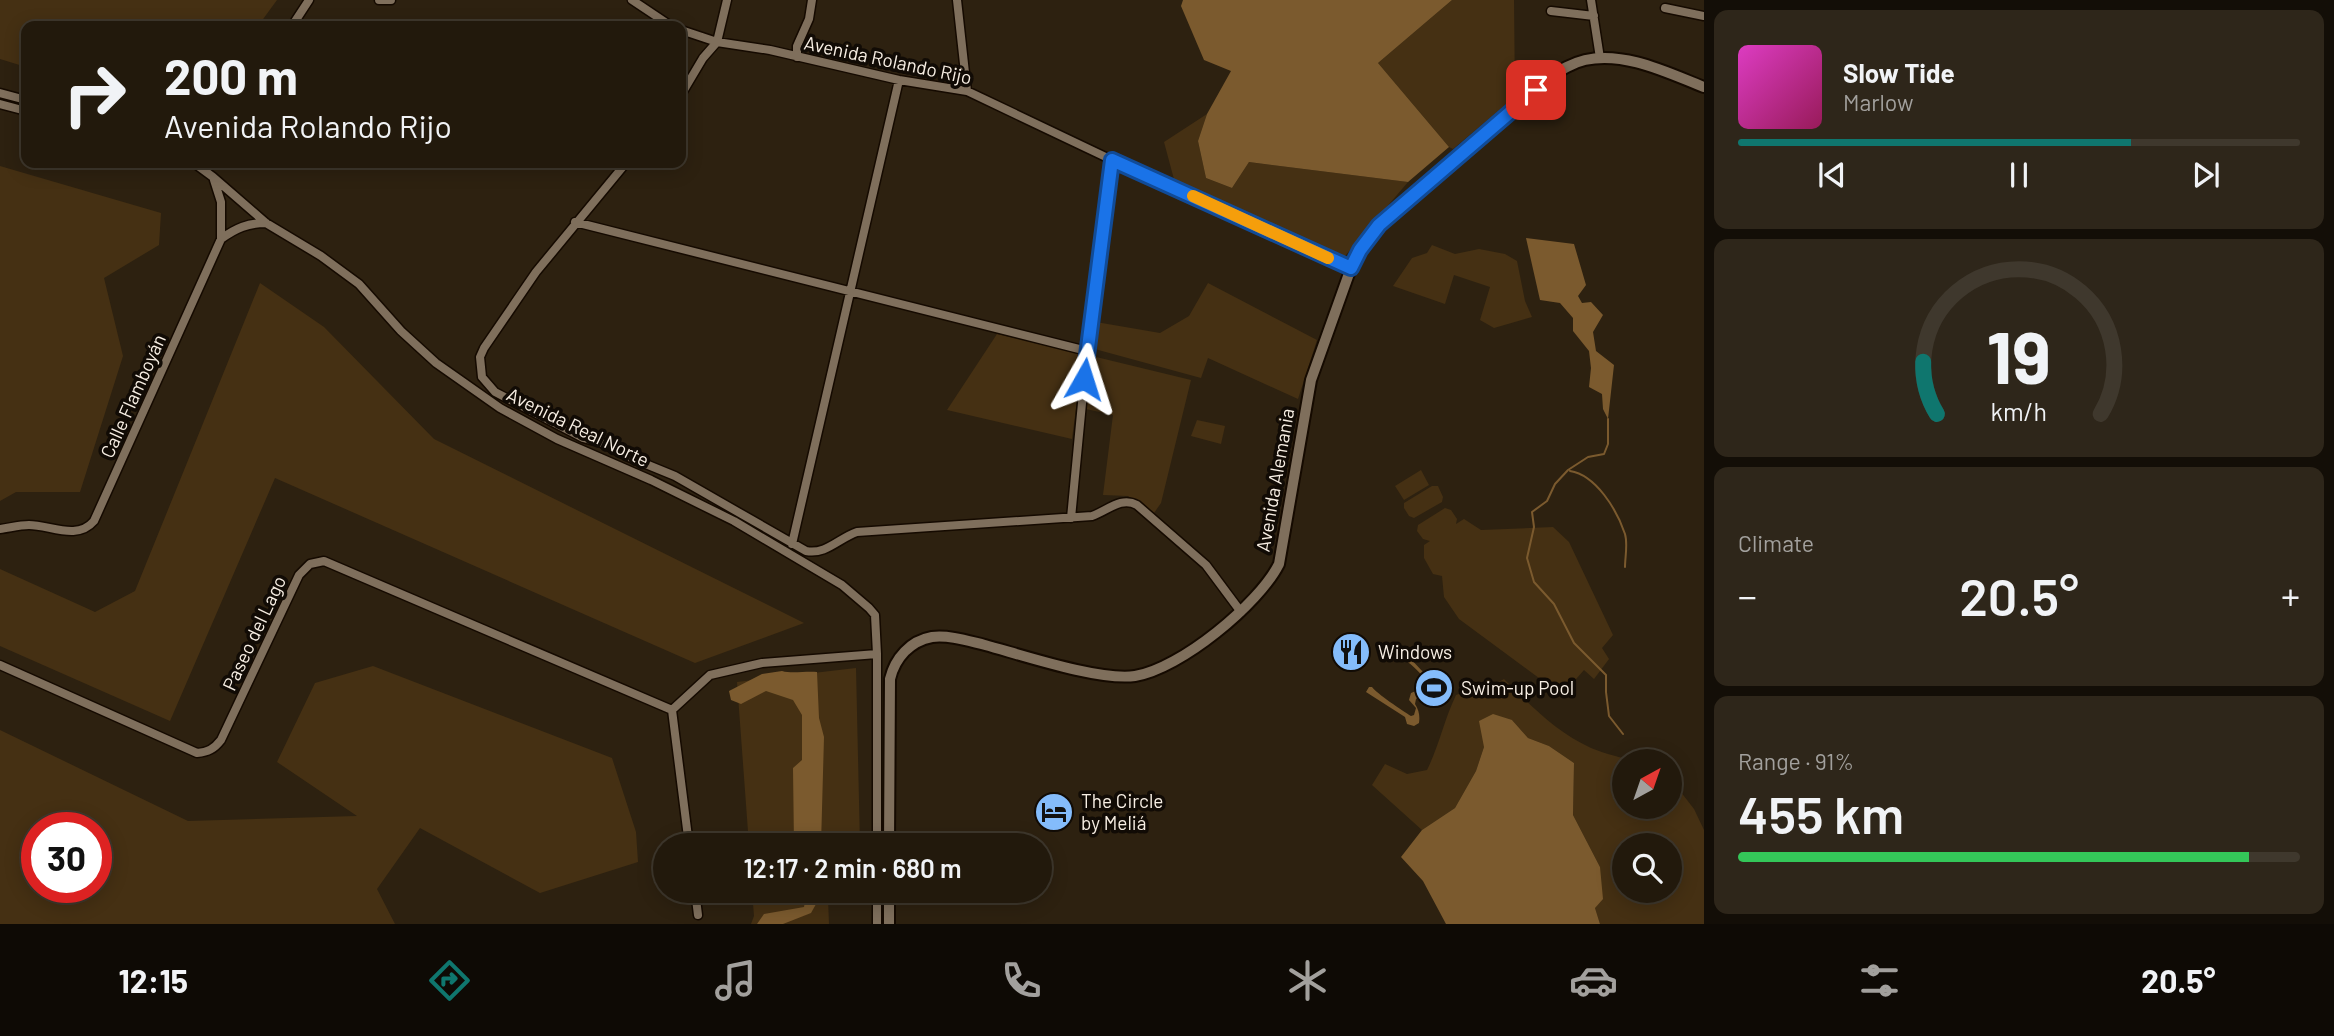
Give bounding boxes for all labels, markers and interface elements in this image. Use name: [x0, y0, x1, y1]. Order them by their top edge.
street label: Avenida Rolando Rijo: [802, 30, 974, 89]
text: 200 m: [164, 46, 298, 105]
icon: right: [49, 49, 140, 140]
text: Slow Tide: [1843, 57, 1955, 88]
pin: [1506, 60, 1566, 120]
icon: arrive: [1517, 71, 1555, 109]
text: Marlow: [1843, 88, 1914, 116]
text: Avenida Rolando Rijo: [164, 106, 452, 144]
icon: previous: [1813, 156, 1851, 194]
icon: pause: [2000, 156, 2038, 194]
icon: next: [2187, 156, 2225, 194]
text: 19: [1987, 311, 2051, 399]
street label: Calle Flamboyán: [95, 330, 170, 461]
position arrow: [1047, 342, 1121, 416]
street label: Avenida Real Norte: [503, 382, 653, 471]
text: km/h: [1991, 396, 2047, 426]
street label: Avenida Alemania: [1251, 406, 1298, 553]
text: Climate: [1738, 529, 1814, 557]
text: 20.5°: [1959, 564, 2079, 626]
street label: Paseo del Lago: [217, 572, 290, 694]
text: −: [1738, 572, 1757, 618]
text: +: [2281, 572, 2300, 618]
restaurant icon: Windows: [1330, 631, 1372, 673]
place label: Windows: [1378, 640, 1452, 663]
sports icon: Swim-up Pool: [1413, 667, 1455, 709]
place label: Swim-up Pool: [1461, 676, 1574, 699]
text: Range · 91%: [1738, 747, 1854, 775]
north arrow: [1612, 749, 1682, 819]
map controls: [1612, 749, 1682, 903]
text: 455 km: [1738, 782, 1904, 844]
place label: The Circle by Meliá: [1081, 789, 1163, 834]
hotel icon: The Circle by Meliá: [1033, 791, 1075, 833]
speed limit sign: 30: [21, 812, 112, 903]
button: search: [1612, 833, 1682, 903]
text: 12:17 · 2 min · 680 m: [743, 852, 962, 883]
icon: directions: [425, 956, 474, 1005]
icon: music: [711, 956, 760, 1005]
icon: phone: [997, 956, 1046, 1005]
icon: climate: [1283, 956, 1332, 1005]
icon: car: [1569, 956, 1618, 1005]
icon: filters: [1855, 956, 1904, 1005]
text: 12:15: [119, 961, 188, 999]
text: 20.5°: [2141, 961, 2215, 999]

